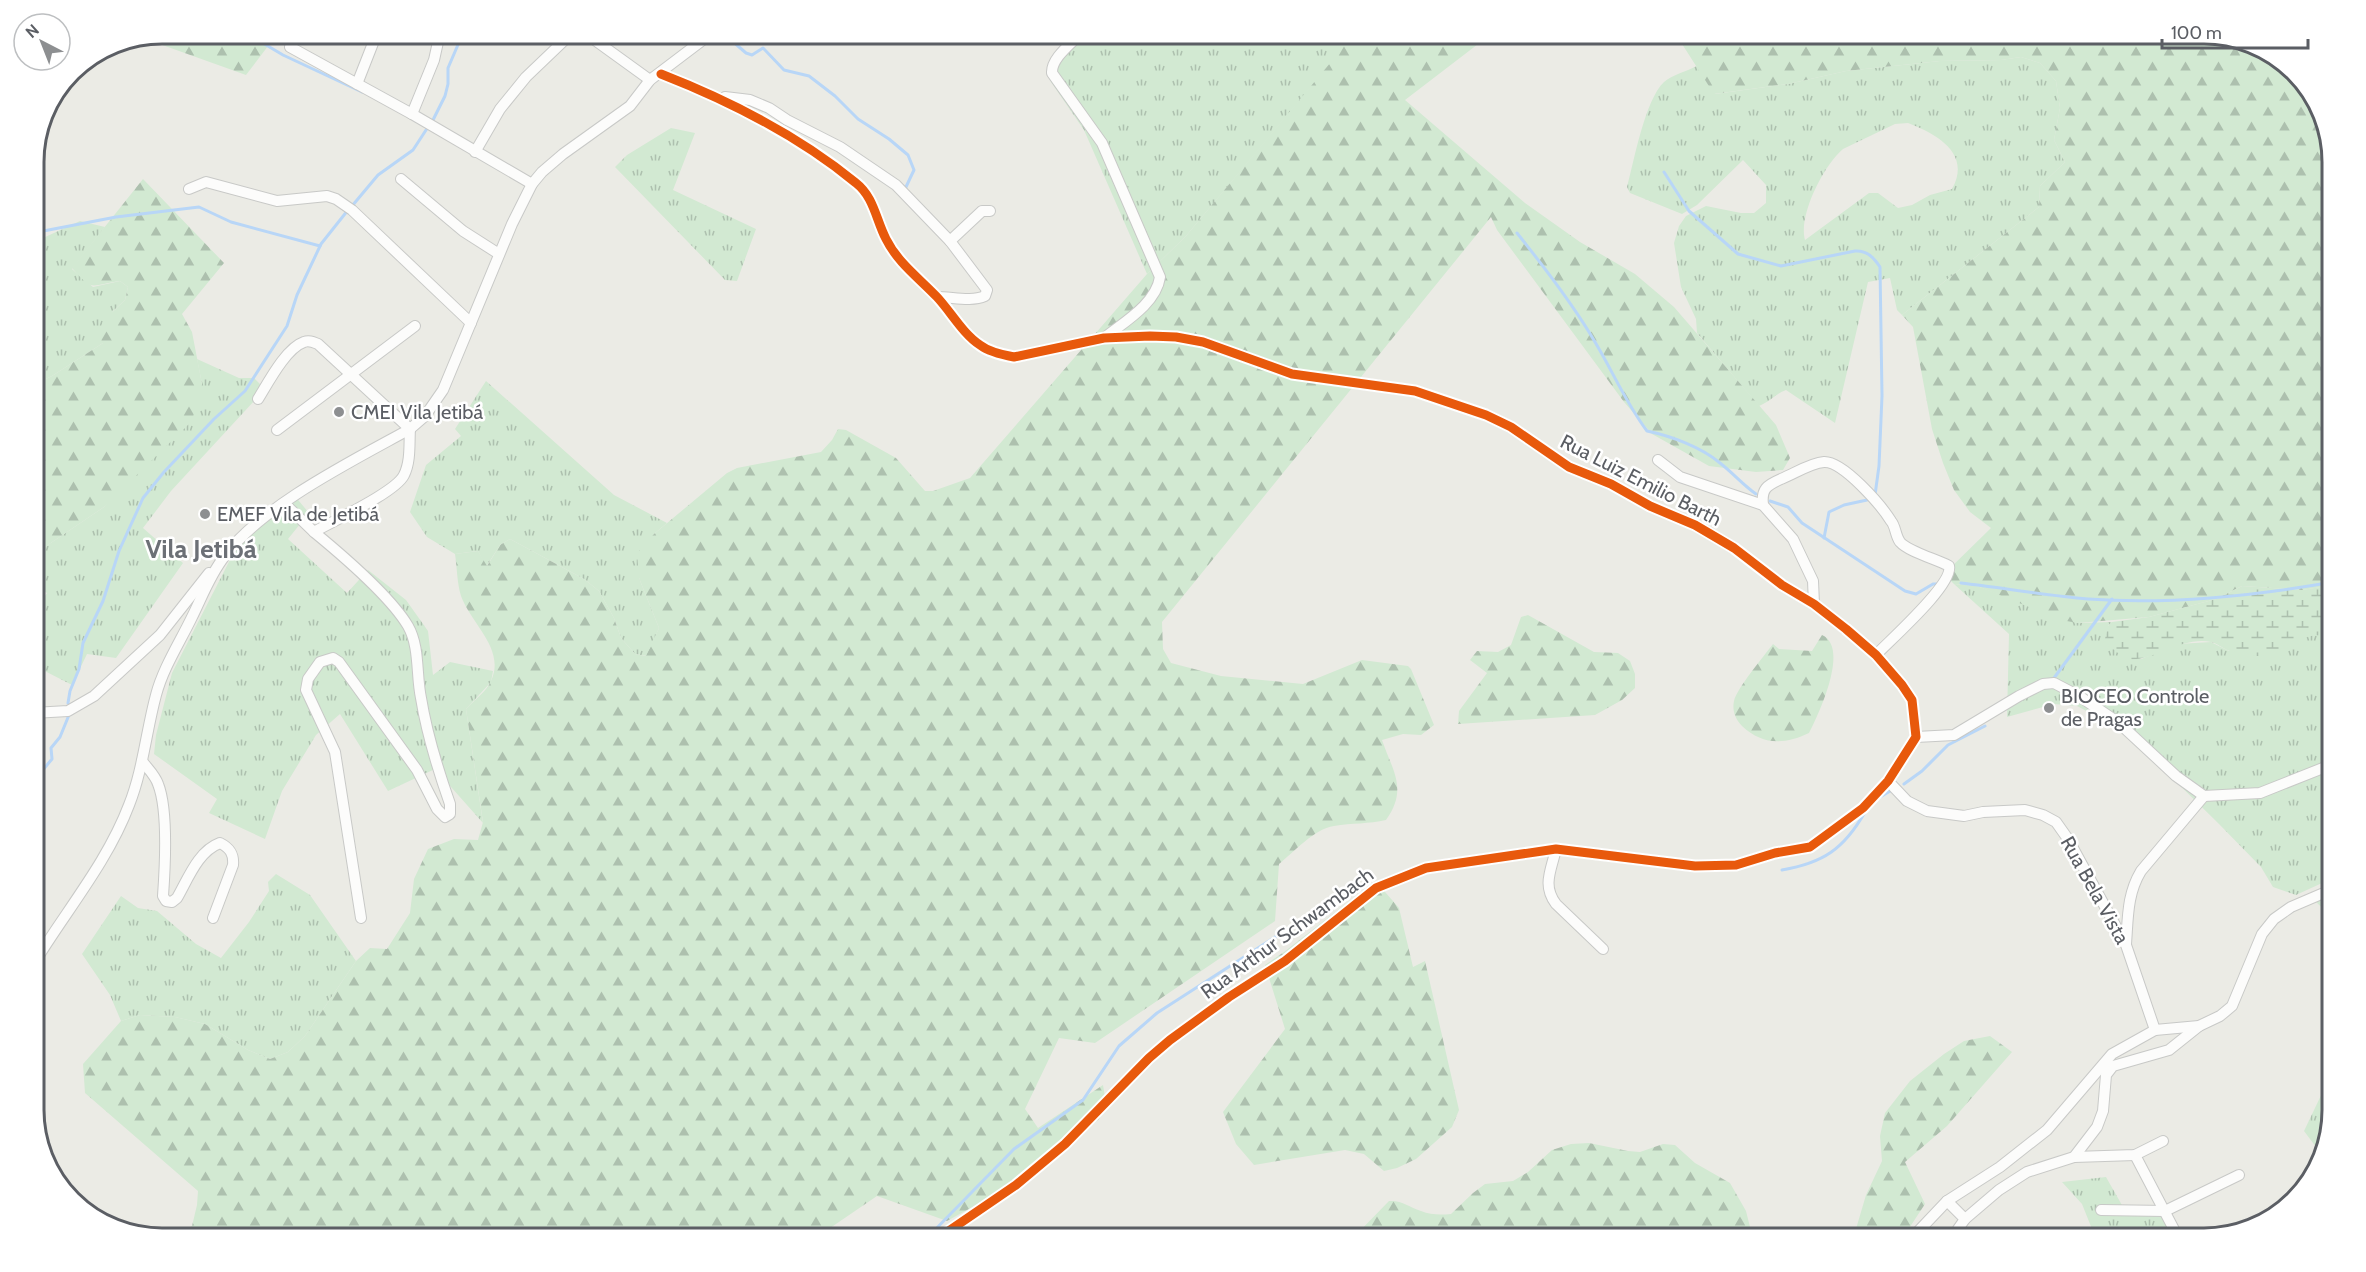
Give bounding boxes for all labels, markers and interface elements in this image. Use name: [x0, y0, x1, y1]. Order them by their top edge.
north arrow: [12, 12, 72, 72]
scale bar: [2162, 12, 2308, 50]
text: N: [22, 20, 43, 42]
text: 100 m: [2171, 22, 2222, 44]
place label: CMEI Vila Jetibá: [351, 400, 483, 424]
marker: CMEI Vila Jetibá: [332, 405, 346, 419]
street label: Rua Luiz Emilio Barth: [1556, 429, 1726, 531]
place label: EMEF Vila de Jetibá: [217, 502, 379, 526]
marker: EMEF Vila de Jetibá: [198, 507, 212, 521]
district label: Vila Jetibá: [145, 533, 257, 565]
place label: BIOCEO Controle de Pragas: [2061, 684, 2209, 731]
marker: BIOCEO Controle de Pragas: [2042, 701, 2056, 715]
street label: Rua Bela Vista: [2056, 832, 2135, 948]
street label: Rua Arthur Schwambach: [1196, 862, 1378, 1004]

